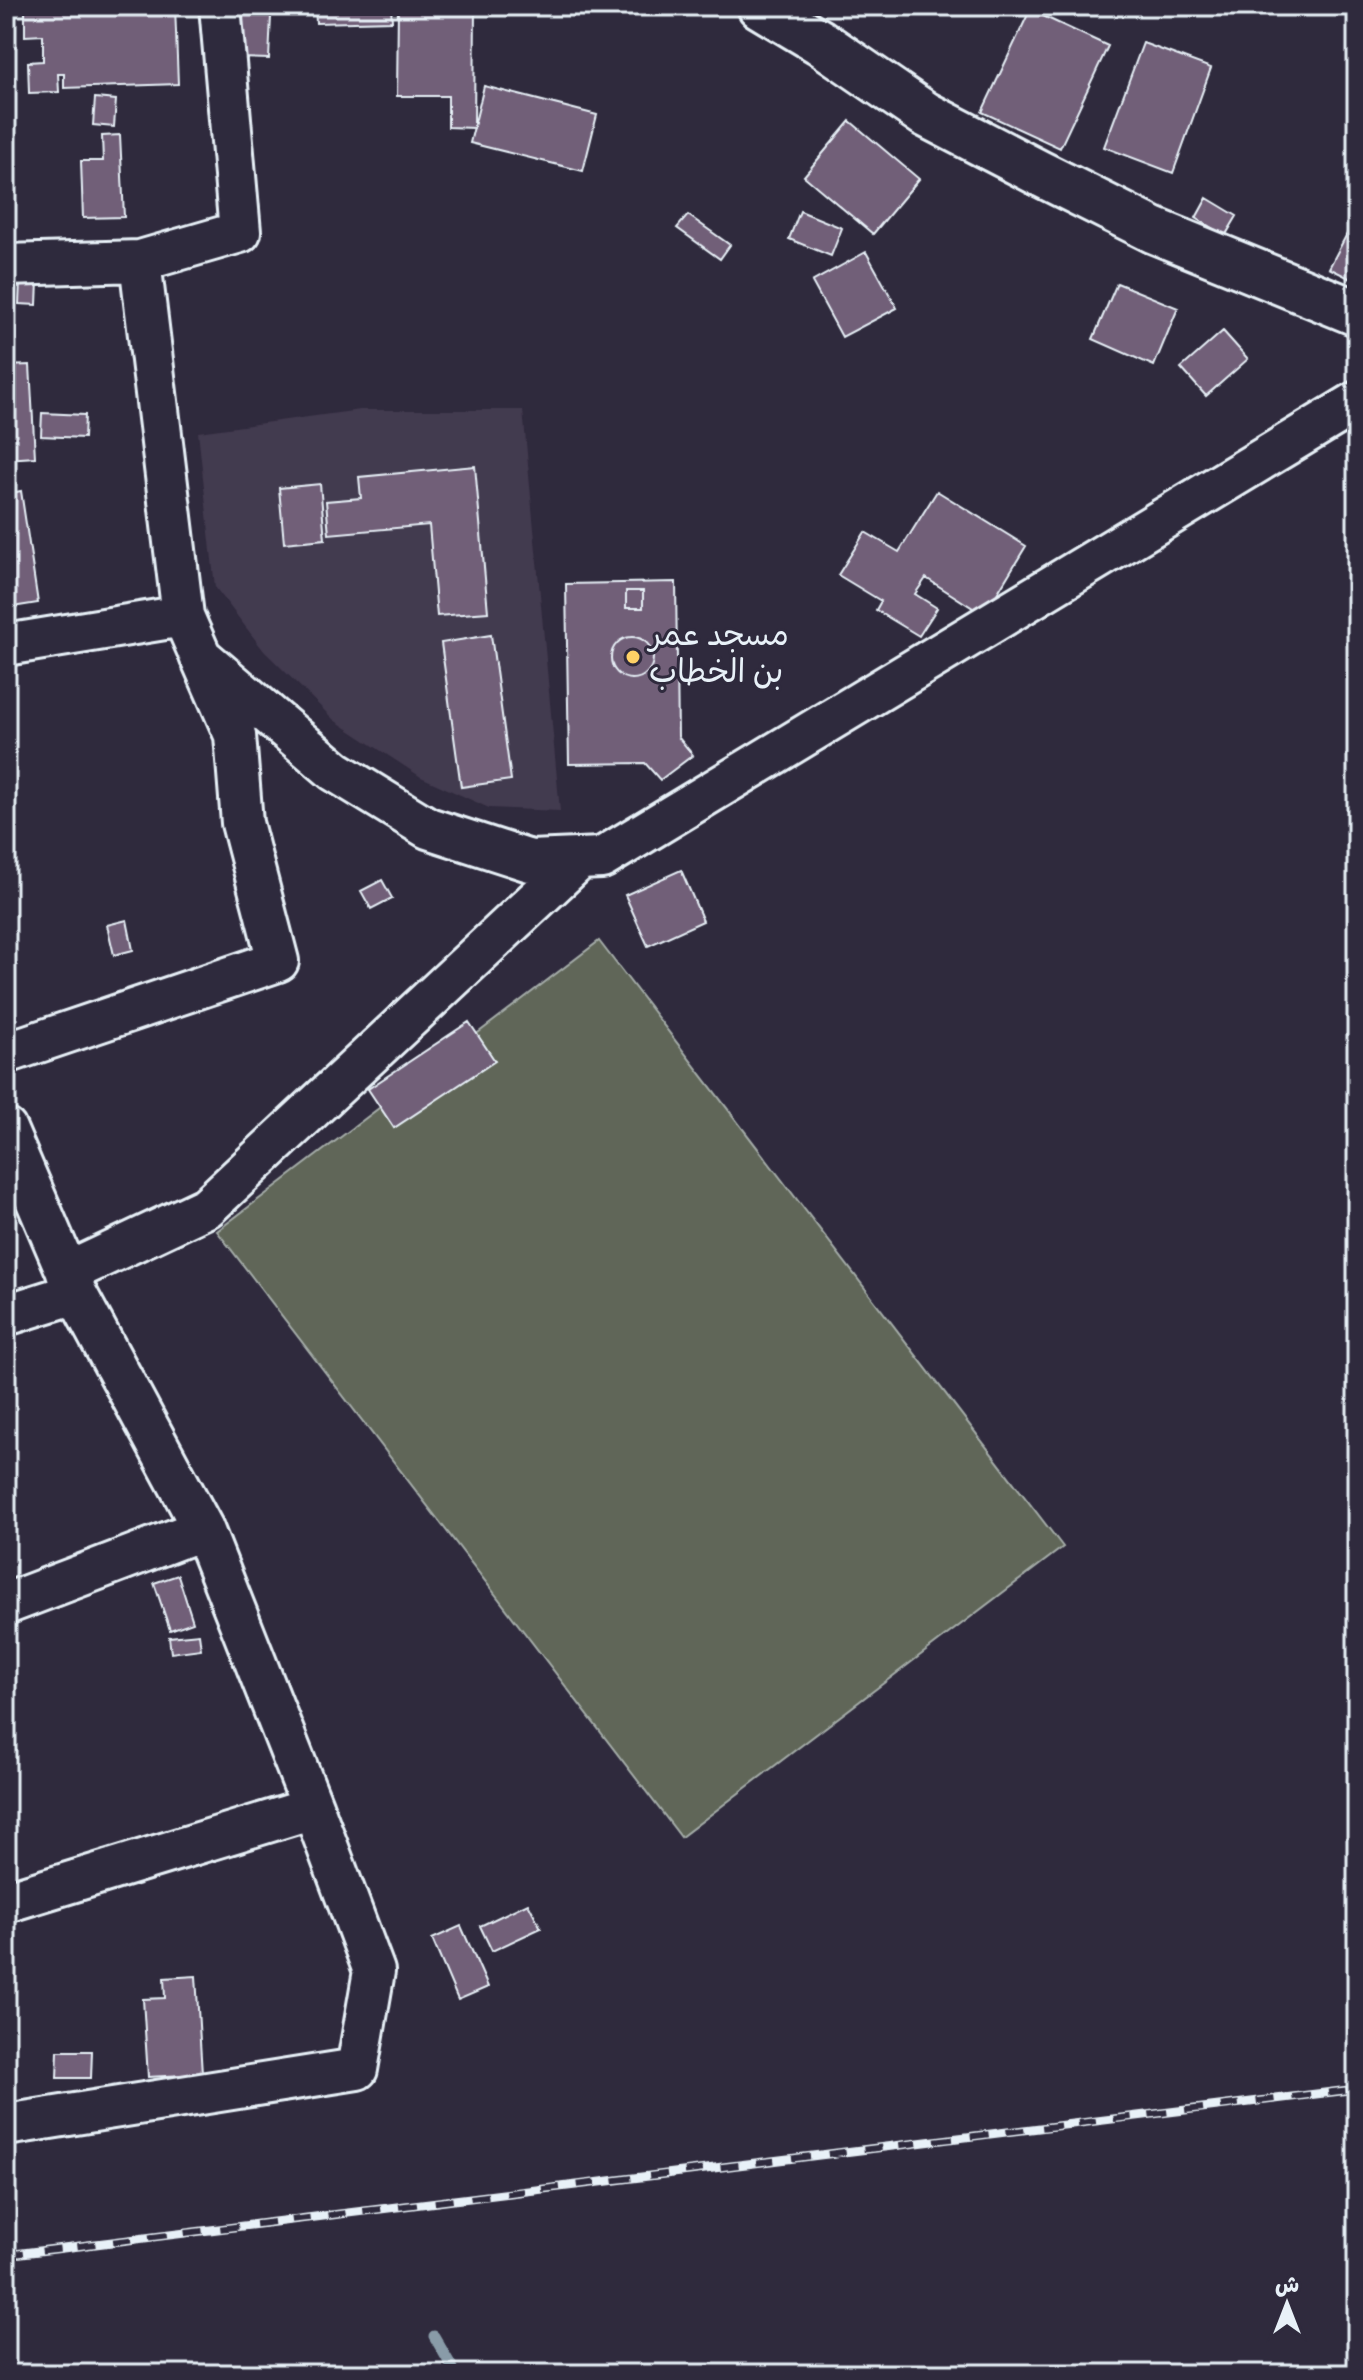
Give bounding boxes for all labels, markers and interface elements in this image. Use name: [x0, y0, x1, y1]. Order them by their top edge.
place label: مسجد عمر بن الخطاب: [646, 616, 789, 699]
marker: مسجد عمر بن الخطاب: [624, 648, 642, 666]
north arrow: [1247, 2264, 1327, 2344]
text: ش: [1275, 2272, 1299, 2303]

